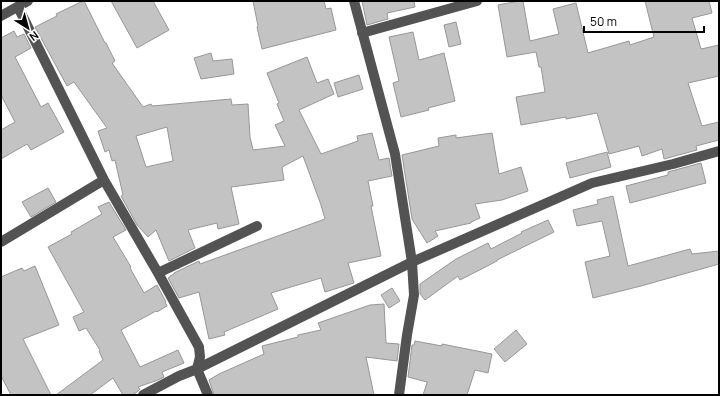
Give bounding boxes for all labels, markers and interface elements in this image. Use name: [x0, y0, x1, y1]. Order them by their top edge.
north arrow: [8, 8, 48, 48]
scale bar: [584, 8, 704, 34]
text: 50 m: [590, 13, 617, 30]
text: N: [27, 28, 42, 45]

